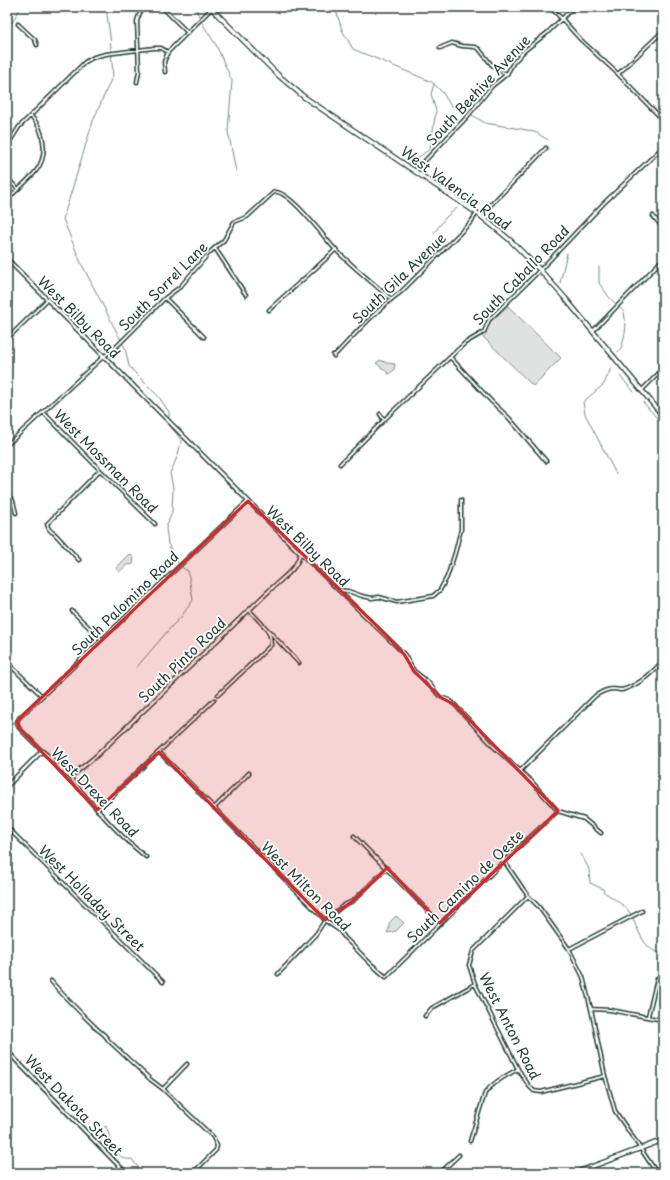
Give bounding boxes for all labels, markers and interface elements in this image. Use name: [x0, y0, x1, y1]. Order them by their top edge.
street label: South Beehive Avenue: [421, 30, 535, 150]
street label: West Valencia Road: [397, 141, 515, 235]
street label: South Caballo Road: [468, 220, 574, 330]
street label: South Gila Avenue: [347, 227, 451, 328]
street label: South Sorrel Lane: [114, 237, 212, 335]
street label: West Bilby Road: [33, 271, 125, 363]
street label: West Mossman Road: [49, 404, 163, 518]
street label: West Bilby Road: [261, 501, 355, 591]
street label: South Palomino Road: [67, 546, 183, 660]
street label: South Pinto Road: [133, 613, 231, 707]
street label: West Drexel Road: [46, 742, 144, 842]
street label: South Camino de Oeste: [402, 825, 528, 947]
street label: West Milton Road: [256, 836, 356, 936]
street label: West Holladay Street: [34, 840, 150, 956]
street label: West Anton Road: [474, 969, 546, 1083]
street label: West Dakota Street: [20, 1050, 128, 1161]

